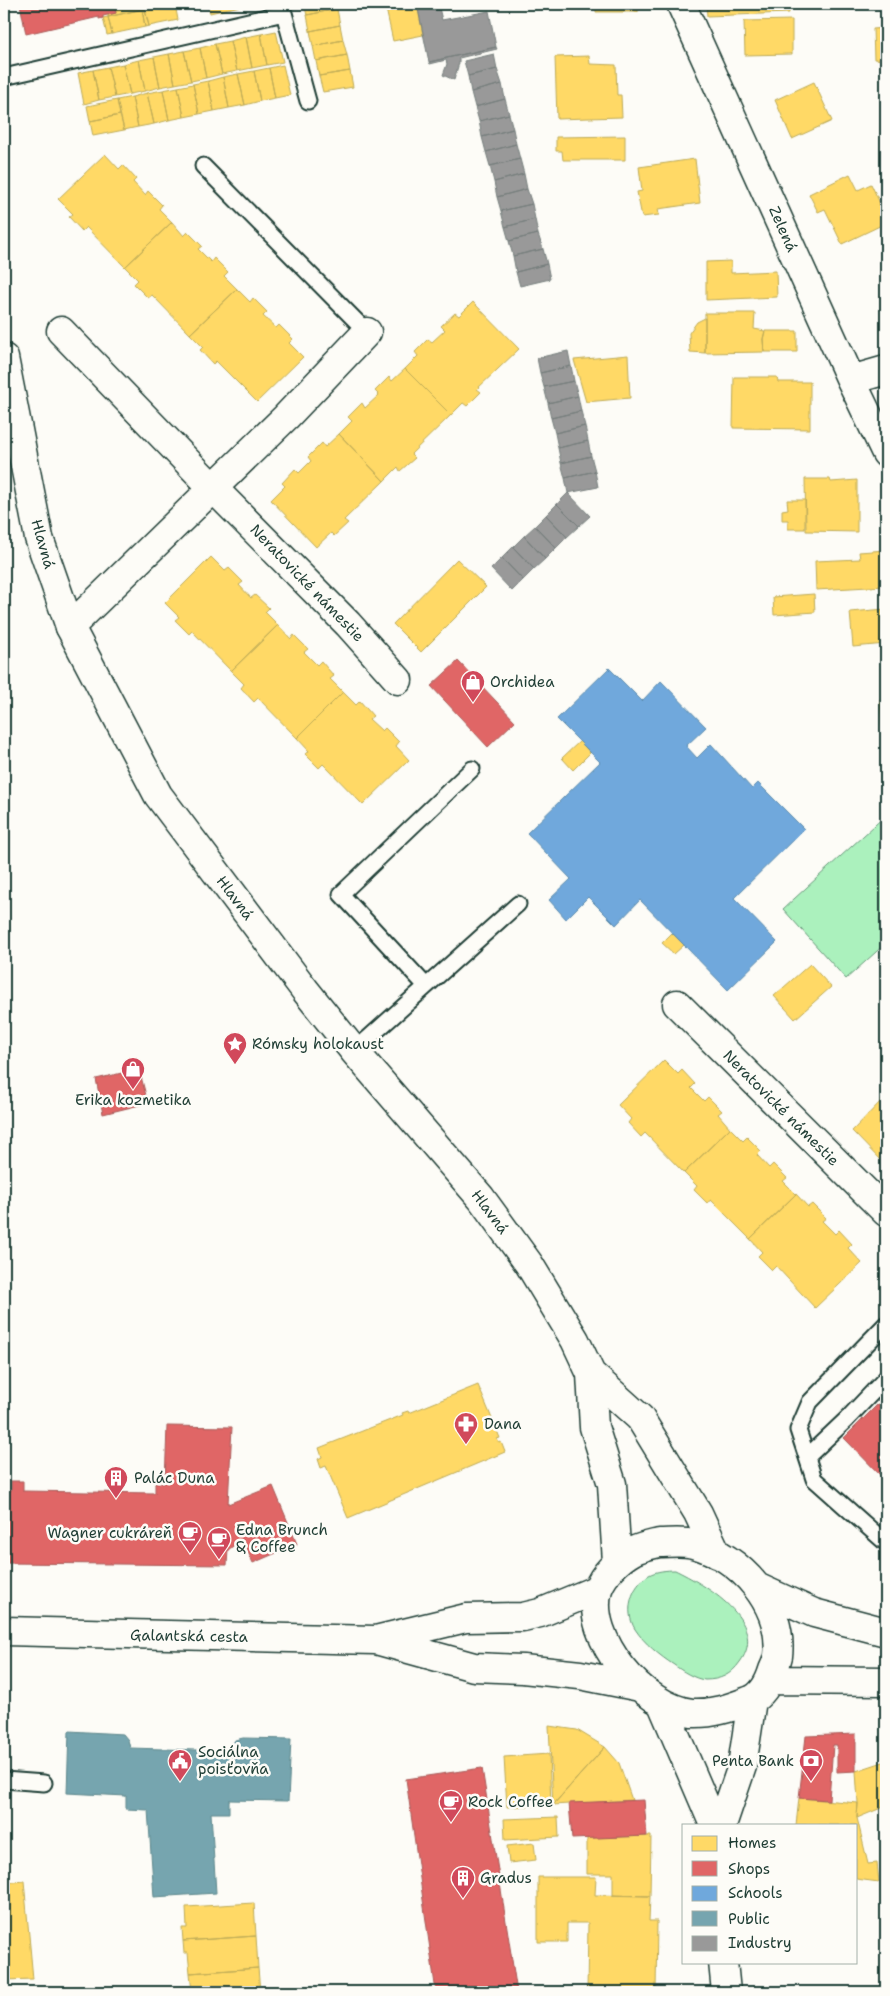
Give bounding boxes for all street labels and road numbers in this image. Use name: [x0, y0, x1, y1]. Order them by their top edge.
street label: Zelená: [764, 203, 802, 256]
street label: Hlavná: [26, 517, 60, 572]
street label: Neratovické námestie: [246, 520, 368, 646]
street label: Hlavná: [212, 872, 259, 925]
street label: Neratovické námestie: [719, 1046, 843, 1170]
street label: Hlavná: [467, 1186, 514, 1239]
street label: Galantská cesta: [130, 1625, 249, 1647]

